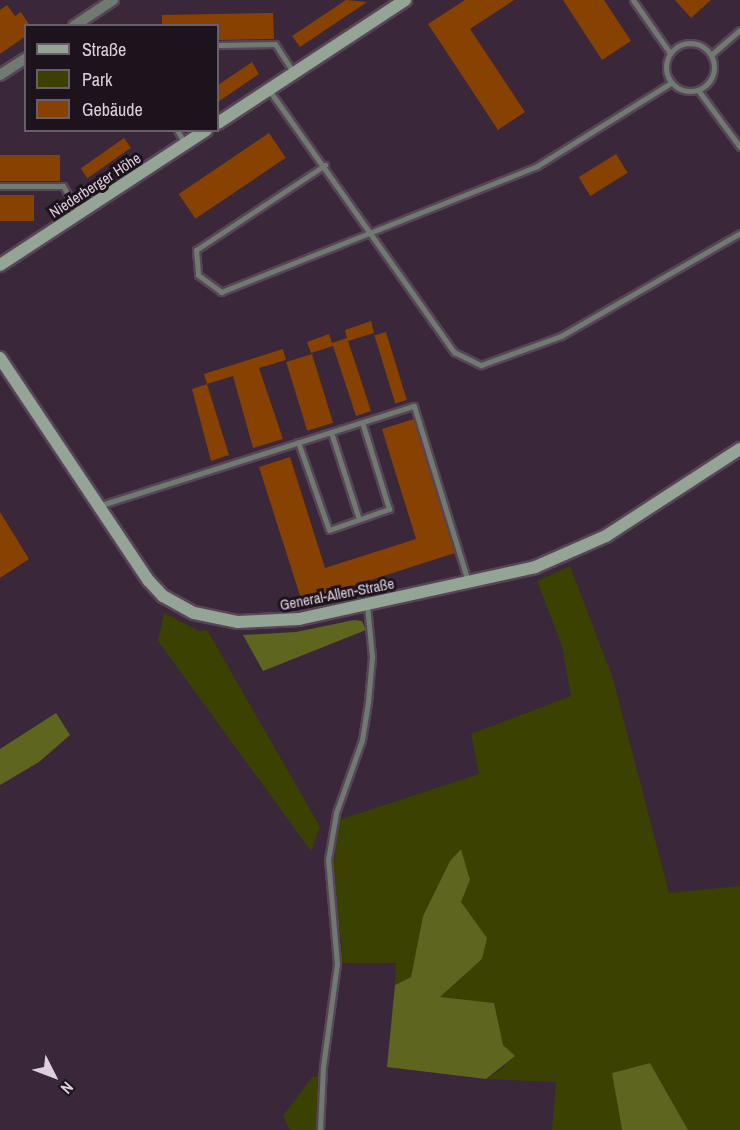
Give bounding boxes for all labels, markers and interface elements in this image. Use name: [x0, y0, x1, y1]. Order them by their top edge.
legend: [24, 24, 219, 132]
text: Straße: [82, 37, 126, 62]
text: Park: [82, 67, 112, 92]
text: Gebäude: [82, 97, 143, 122]
street label: Niederberger Höhe: [46, 149, 144, 221]
street label: General-Allen-Straße: [278, 574, 396, 614]
north arrow: [24, 1046, 84, 1106]
text: N: [56, 1077, 79, 1099]

